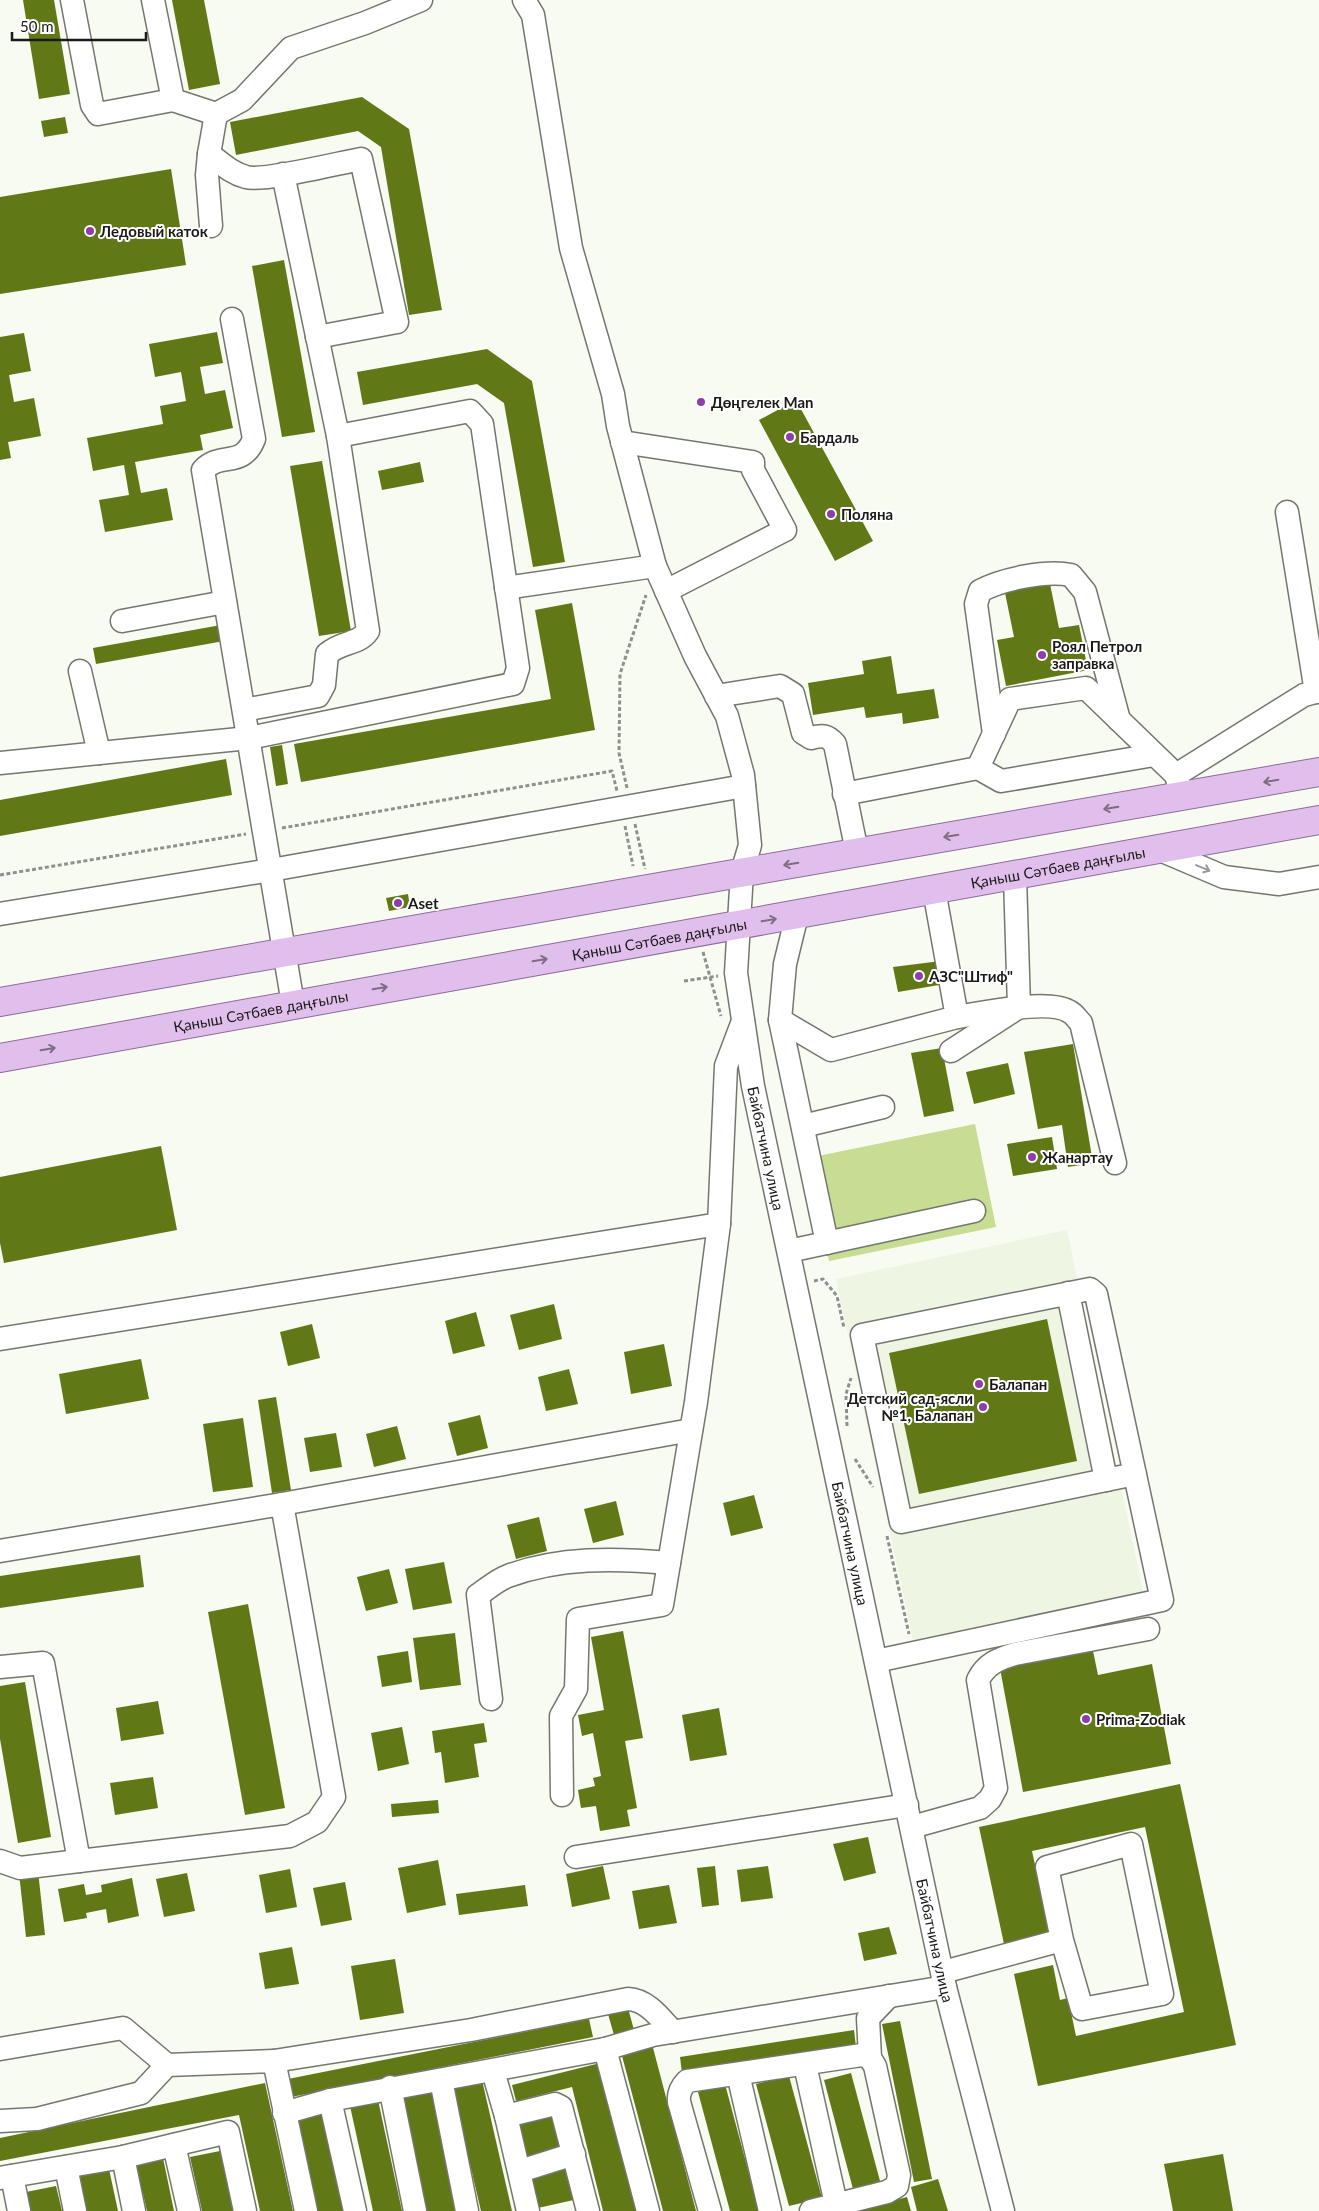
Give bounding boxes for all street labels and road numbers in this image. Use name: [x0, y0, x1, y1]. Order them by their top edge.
street label: Қаныш Сәтбаев даңғылы: [969, 843, 1147, 892]
street label: Қаныш Сәтбаев даңғылы: [570, 914, 748, 964]
street label: Қаныш Сәтбаев даңғылы: [172, 986, 350, 1036]
street label: Байбатчина улица: [744, 1085, 788, 1212]
street label: Байбатчина улица: [829, 1480, 872, 1607]
street label: Байбатчина улица: [913, 1877, 958, 2004]

